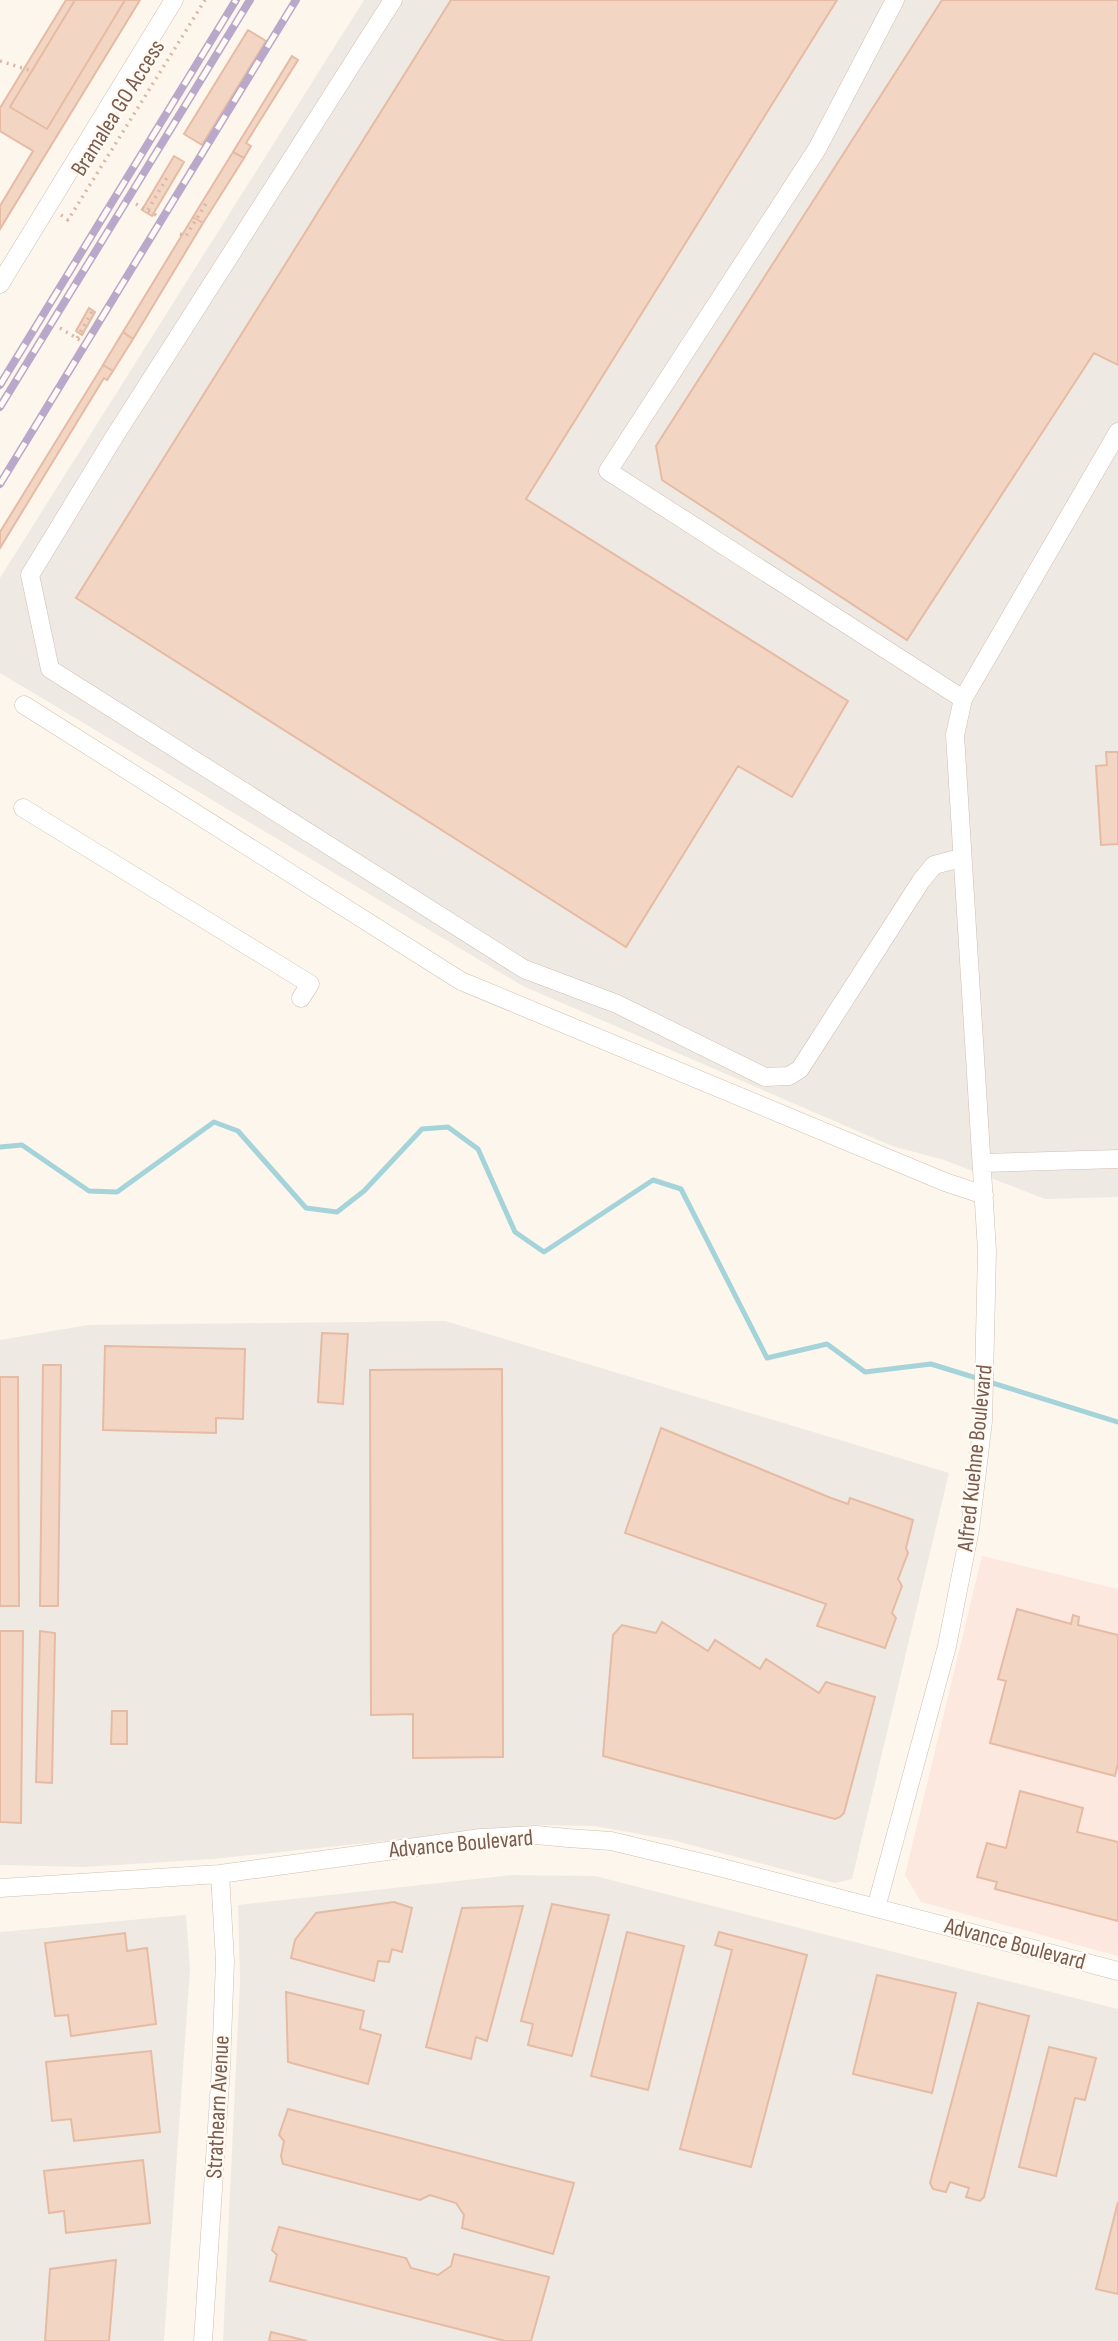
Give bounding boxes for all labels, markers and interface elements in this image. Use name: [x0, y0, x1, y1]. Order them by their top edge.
street label: Bramalea GO Access: [65, 35, 171, 181]
street label: Alfred Kuehne Boulevard: [951, 1363, 999, 1554]
street label: Advance Boulevard: [387, 1824, 534, 1864]
street label: Advance Boulevard: [941, 1912, 1088, 1976]
street label: Strathearn Avenue: [200, 2035, 236, 2179]

